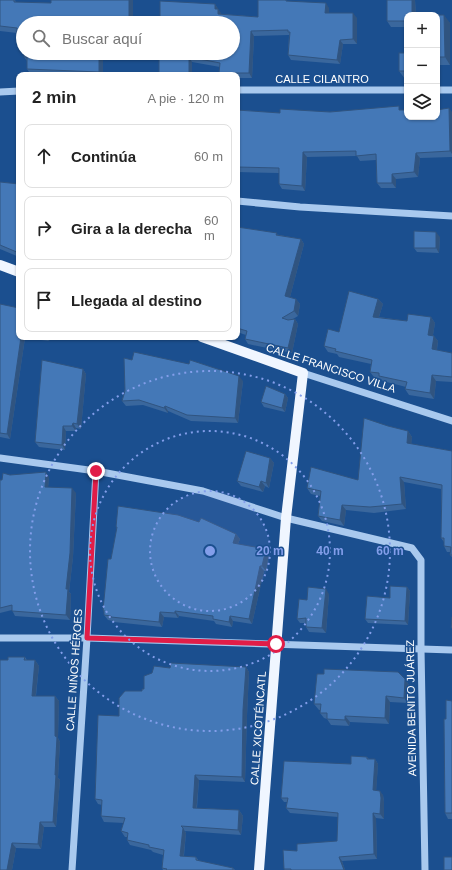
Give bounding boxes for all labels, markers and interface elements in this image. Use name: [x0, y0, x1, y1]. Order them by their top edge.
map controls: [404, 12, 440, 120]
button: +: [404, 12, 440, 48]
search box: [16, 16, 240, 60]
icon: search: [30, 27, 52, 49]
text: Buscar aquí: [62, 30, 142, 47]
button: −: [404, 48, 440, 84]
street label: CALLE CILANTRO: [275, 73, 369, 85]
button: layers: [404, 84, 440, 120]
text: 2 min: [32, 88, 76, 107]
text: A pie · 120 m: [147, 91, 224, 106]
icon: ahead: [33, 145, 55, 167]
text: Continúa: [71, 148, 136, 165]
text: 60 m: [194, 149, 223, 164]
text: 60 m: [204, 213, 218, 243]
icon: right: [33, 217, 55, 239]
text: Gira a la derecha: [71, 220, 192, 237]
icon: arrive: [33, 289, 55, 311]
text: Llegada al destino: [71, 292, 202, 309]
street label: CALLE FRANCISCO VILLA: [265, 341, 398, 395]
route end: [87, 462, 105, 480]
centre of rings: [203, 544, 217, 558]
text: 20 m: [256, 544, 284, 558]
text: 40 m: [316, 544, 344, 558]
text: 60 m: [376, 544, 404, 558]
street label: CALLE NIÑOS HÉROES: [64, 609, 84, 731]
route start: [267, 635, 285, 653]
street label: AVENIDA BENITO JUÁREZ: [404, 639, 418, 776]
street label: CALLE XICOTÉNCATL: [248, 671, 268, 785]

